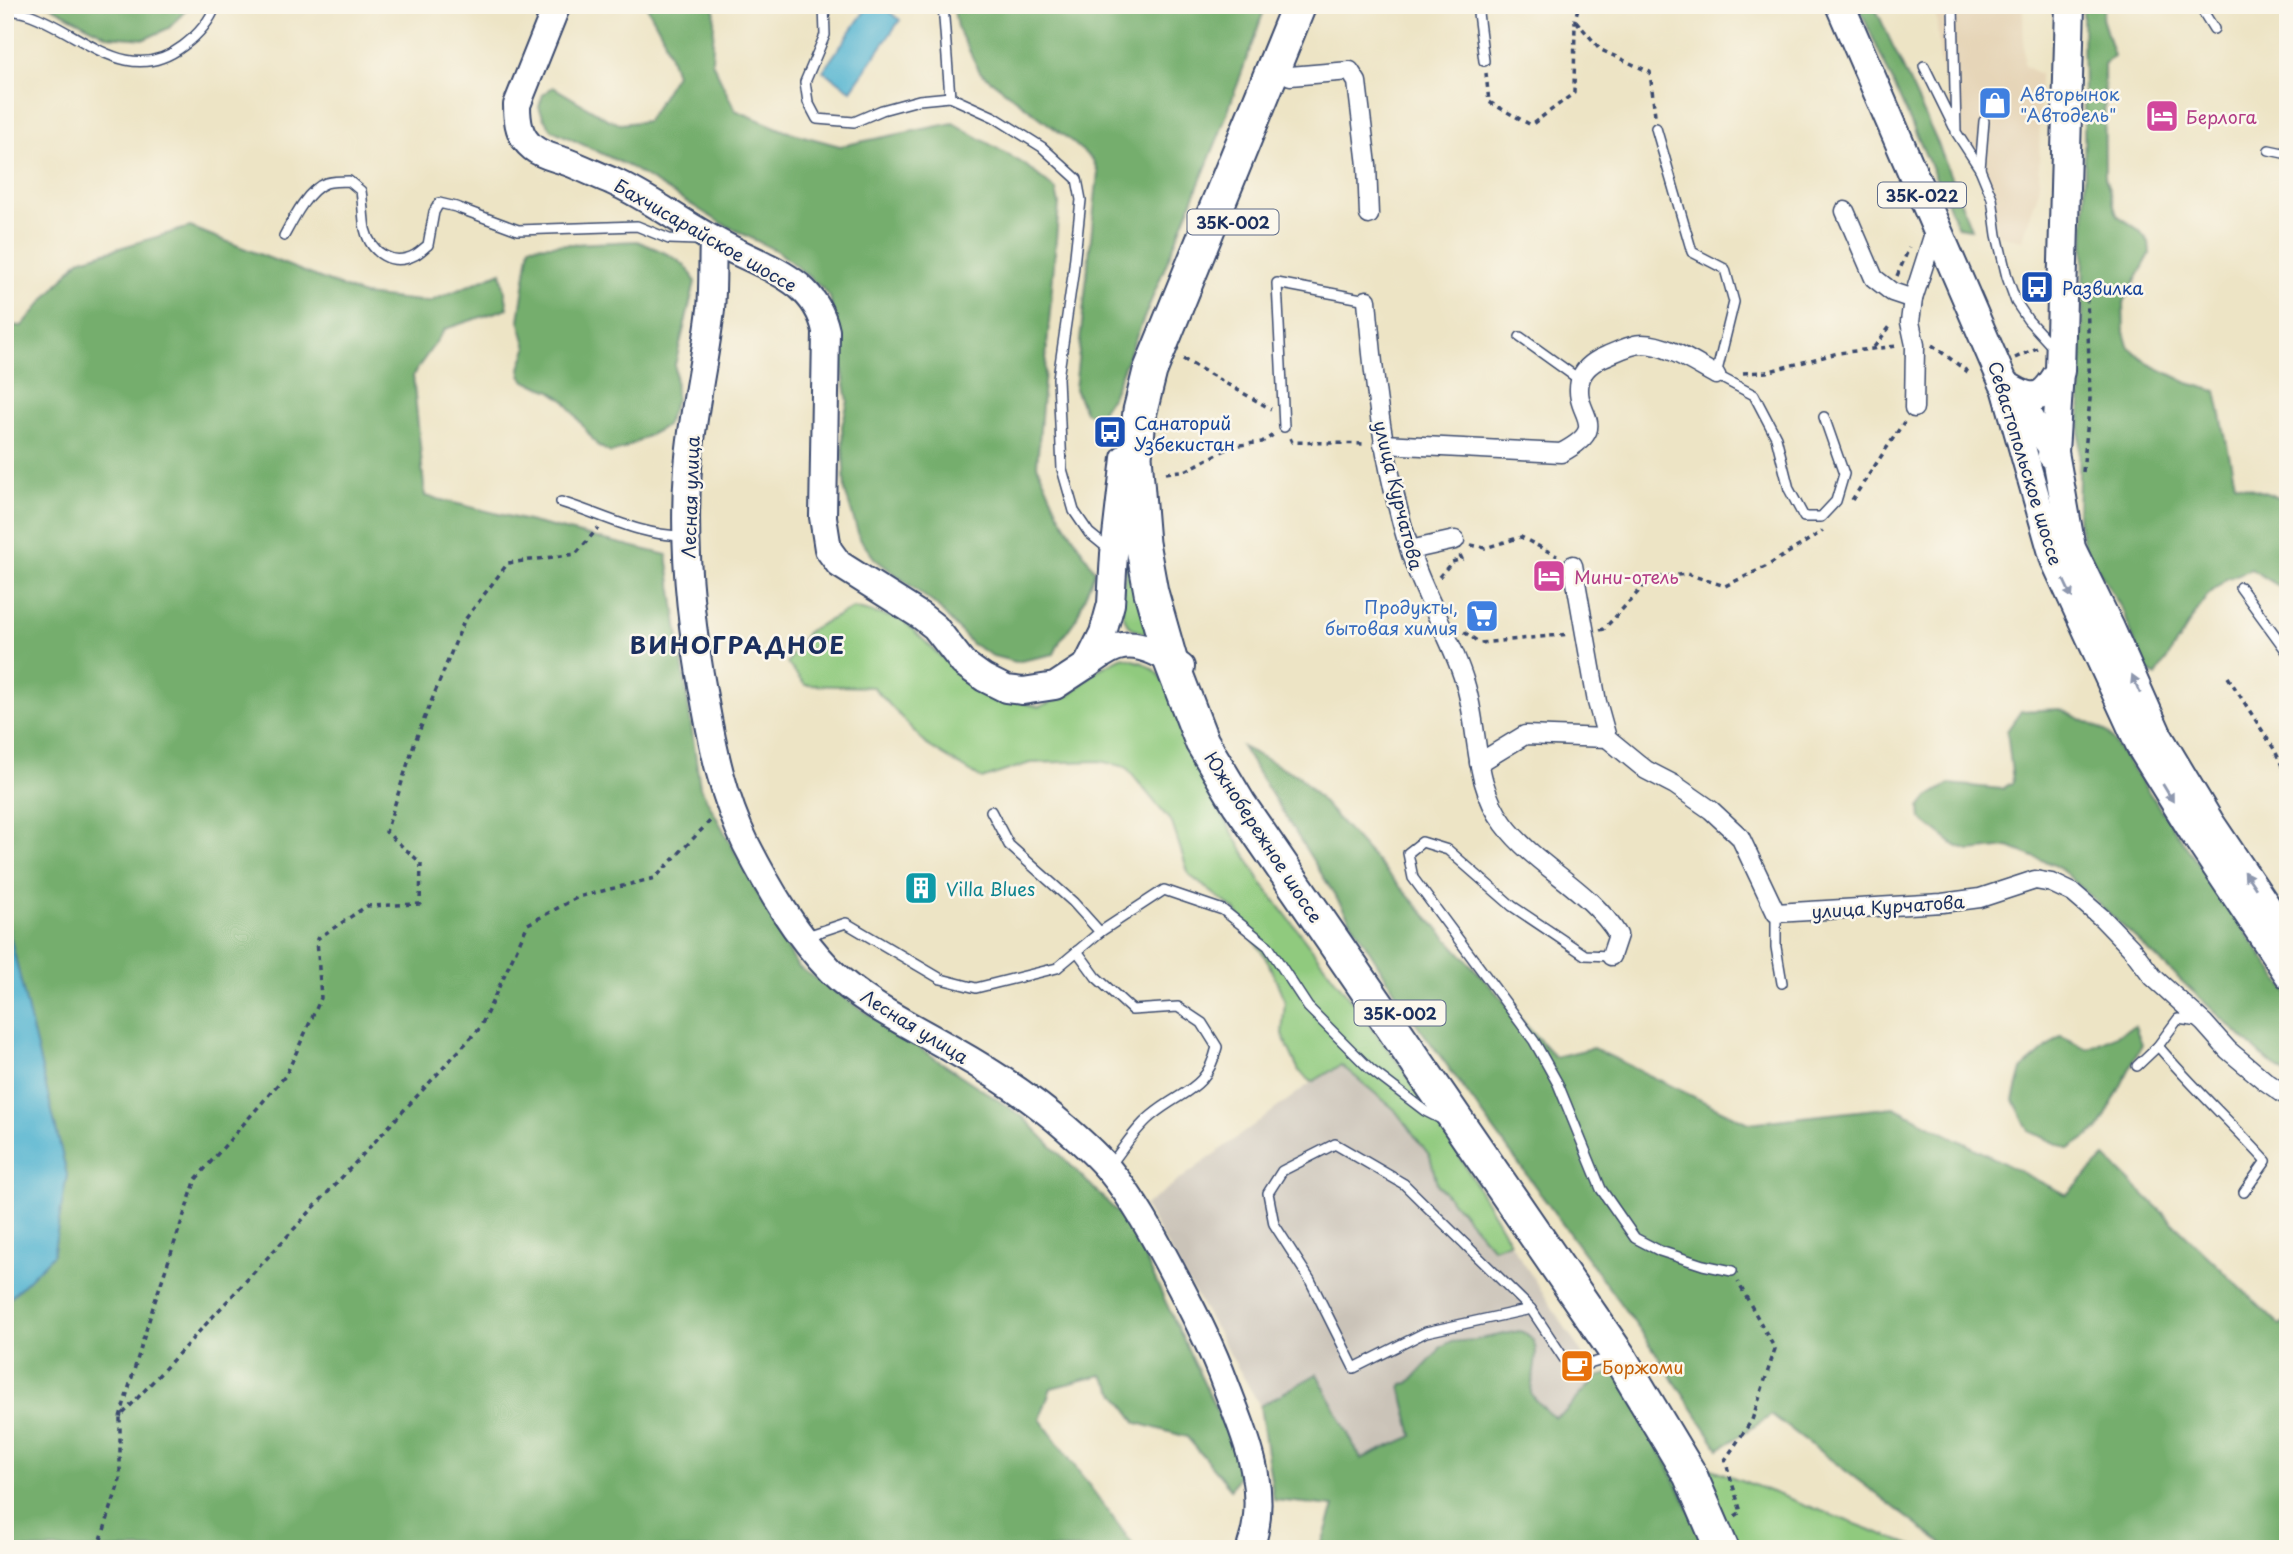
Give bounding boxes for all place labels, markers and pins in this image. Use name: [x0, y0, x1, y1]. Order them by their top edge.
place label: Авторынок "Автодель": [2020, 80, 2120, 128]
shop icon: Авторынок "Автодель": [1976, 84, 2014, 122]
hotel icon: Берлога: [2143, 97, 2181, 135]
place label: Берлога: [2186, 103, 2258, 130]
bus stop icon: Развилка: [2018, 268, 2056, 306]
place label: Развилка: [2062, 274, 2144, 301]
place label: Санаторий Узбекистан: [1134, 409, 1235, 457]
bus stop icon: Санаторий Узбекистан: [1091, 413, 1129, 451]
hotel icon: Мини-отель: [1530, 557, 1568, 595]
place label: Мини-отель: [1574, 563, 1679, 590]
place label: Продукты, бытовая химия: [1325, 593, 1458, 641]
supermarket icon: Продукты, бытовая химия: [1463, 597, 1501, 635]
building icon: Villa Blues: [902, 869, 940, 907]
place label: Villa Blues: [946, 875, 1035, 902]
cafe icon: Боржоми: [1558, 1347, 1596, 1385]
place label: Боржоми: [1602, 1353, 1684, 1380]

